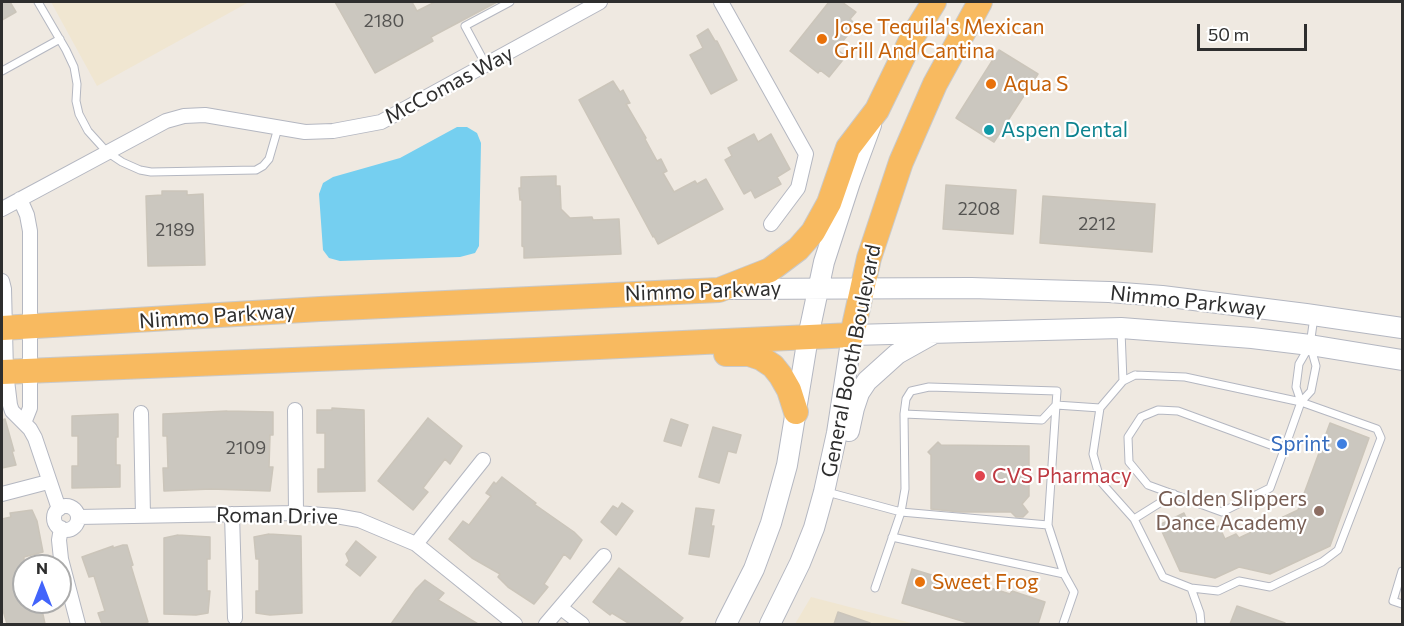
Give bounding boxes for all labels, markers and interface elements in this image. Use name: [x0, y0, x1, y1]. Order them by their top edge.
house number: 2180: [364, 10, 404, 32]
scale bar: [1200, 12, 1310, 50]
place label: Jose Tequila's Mexican Grill And Cantina: [834, 14, 1045, 64]
text: 50 m: [1208, 23, 1249, 45]
marker: Jose Tequila's Mexican Grill And Cantina: [815, 32, 829, 46]
street label: McComas Way: [380, 41, 518, 129]
place label: Aqua S: [1003, 71, 1068, 97]
marker: Aqua S: [984, 77, 998, 91]
place label: Aspen Dental: [1001, 117, 1128, 143]
marker: Aspen Dental: [982, 123, 996, 137]
house number: 2208: [958, 198, 1000, 220]
house number: 2212: [1078, 213, 1116, 235]
house number: 2189: [155, 219, 195, 241]
street label: General Booth Boulevard: [816, 242, 886, 480]
street label: Nimmo Parkway: [624, 276, 782, 306]
street label: Nimmo Parkway: [1109, 280, 1267, 322]
street label: Nimmo Parkway: [138, 298, 296, 334]
place label: Sprint: [1271, 431, 1330, 457]
house number: 2109: [226, 437, 266, 459]
marker: Sprint: [1335, 437, 1349, 451]
place label: CVS Pharmacy: [992, 463, 1132, 489]
marker: CVS Pharmacy: [973, 469, 987, 483]
place label: Golden Slippers Dance Academy: [1155, 486, 1307, 536]
street label: Roman Drive: [216, 502, 338, 530]
marker: Golden Slippers Dance Academy: [1312, 504, 1326, 518]
north arrow: [12, 554, 72, 614]
text: N: [36, 558, 48, 577]
place label: Sweet Frog: [932, 569, 1039, 595]
marker: Sweet Frog: [913, 575, 927, 589]

